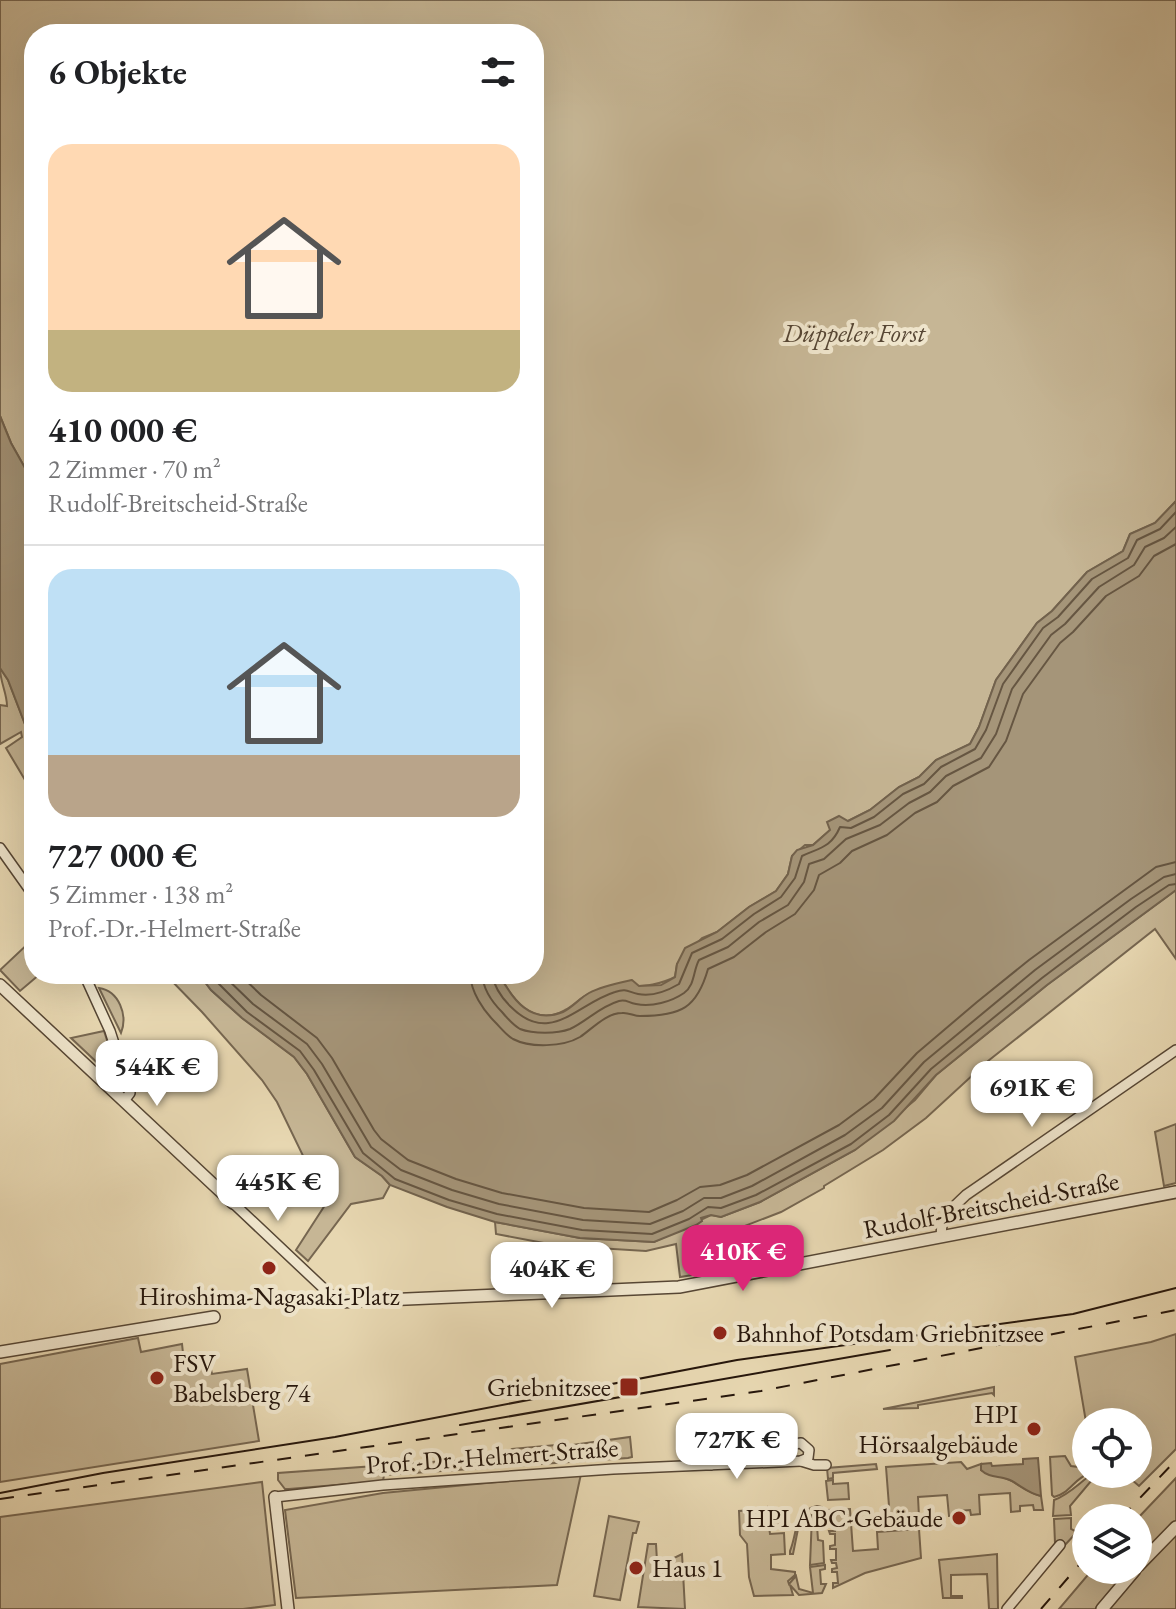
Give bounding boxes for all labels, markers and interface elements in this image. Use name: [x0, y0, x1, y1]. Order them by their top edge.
text: 6 Objekte: [48, 50, 187, 94]
icon: filters: [476, 50, 520, 94]
icon: home: [212, 196, 356, 340]
park label: Düppeler Forst: [782, 316, 927, 350]
text: 410 000 €: [48, 408, 197, 452]
text: 2 Zimmer · 70 m²: [48, 452, 221, 486]
text: Rudolf-Breitscheid-Straße: [48, 486, 308, 520]
icon: home: [212, 621, 356, 765]
text: 727 000 €: [48, 833, 197, 877]
text: 5 Zimmer · 138 m²: [48, 877, 233, 911]
text: Prof.-Dr.-Helmert-Straße: [48, 911, 301, 945]
pin: 544K €: [92, 1040, 222, 1108]
text: 544K €: [114, 1049, 200, 1083]
pin: 691K €: [967, 1061, 1097, 1129]
text: 691K €: [989, 1070, 1075, 1104]
pin: 445K €: [213, 1155, 343, 1223]
text: 445K €: [235, 1164, 321, 1198]
street label: Rudolf-Breitscheid-Straße: [860, 1164, 1122, 1246]
pin: 410K €: [678, 1225, 808, 1293]
text: 410K €: [700, 1234, 786, 1268]
pin: 404K €: [487, 1242, 617, 1310]
text: 404K €: [509, 1251, 595, 1285]
marker: Hiroshima-Nagasaki-Platz: [260, 1259, 278, 1277]
place label: Hiroshima-Nagasaki-Platz: [139, 1279, 400, 1313]
place label: Bahnhof Potsdam Griebnitzsee: [736, 1316, 1044, 1350]
marker: Bahnhof Potsdam Griebnitzsee: [711, 1324, 729, 1342]
place label: FSV Babelsberg 74: [173, 1346, 311, 1410]
marker: FSV Babelsberg 74: [148, 1369, 166, 1387]
place label: Griebnitzsee: [487, 1370, 611, 1404]
marker: Griebnitzsee: [618, 1376, 640, 1398]
place label: HPI Hörsaalgebäude: [858, 1397, 1018, 1461]
map controls: [1072, 1408, 1152, 1584]
button: locate: [1072, 1408, 1152, 1488]
pin: 727K €: [672, 1413, 802, 1481]
marker: HPI Hörsaalgebäude: [1025, 1420, 1043, 1438]
text: 727K €: [694, 1422, 780, 1456]
street label: Prof.-Dr.-Helmert-Straße: [365, 1430, 619, 1482]
place label: HPI ABC-Gebäude: [745, 1501, 943, 1535]
button: layers: [1072, 1504, 1152, 1584]
marker: HPI ABC-Gebäude: [950, 1509, 968, 1527]
place label: Haus 1: [652, 1551, 723, 1585]
marker: Haus 1: [627, 1559, 645, 1577]

